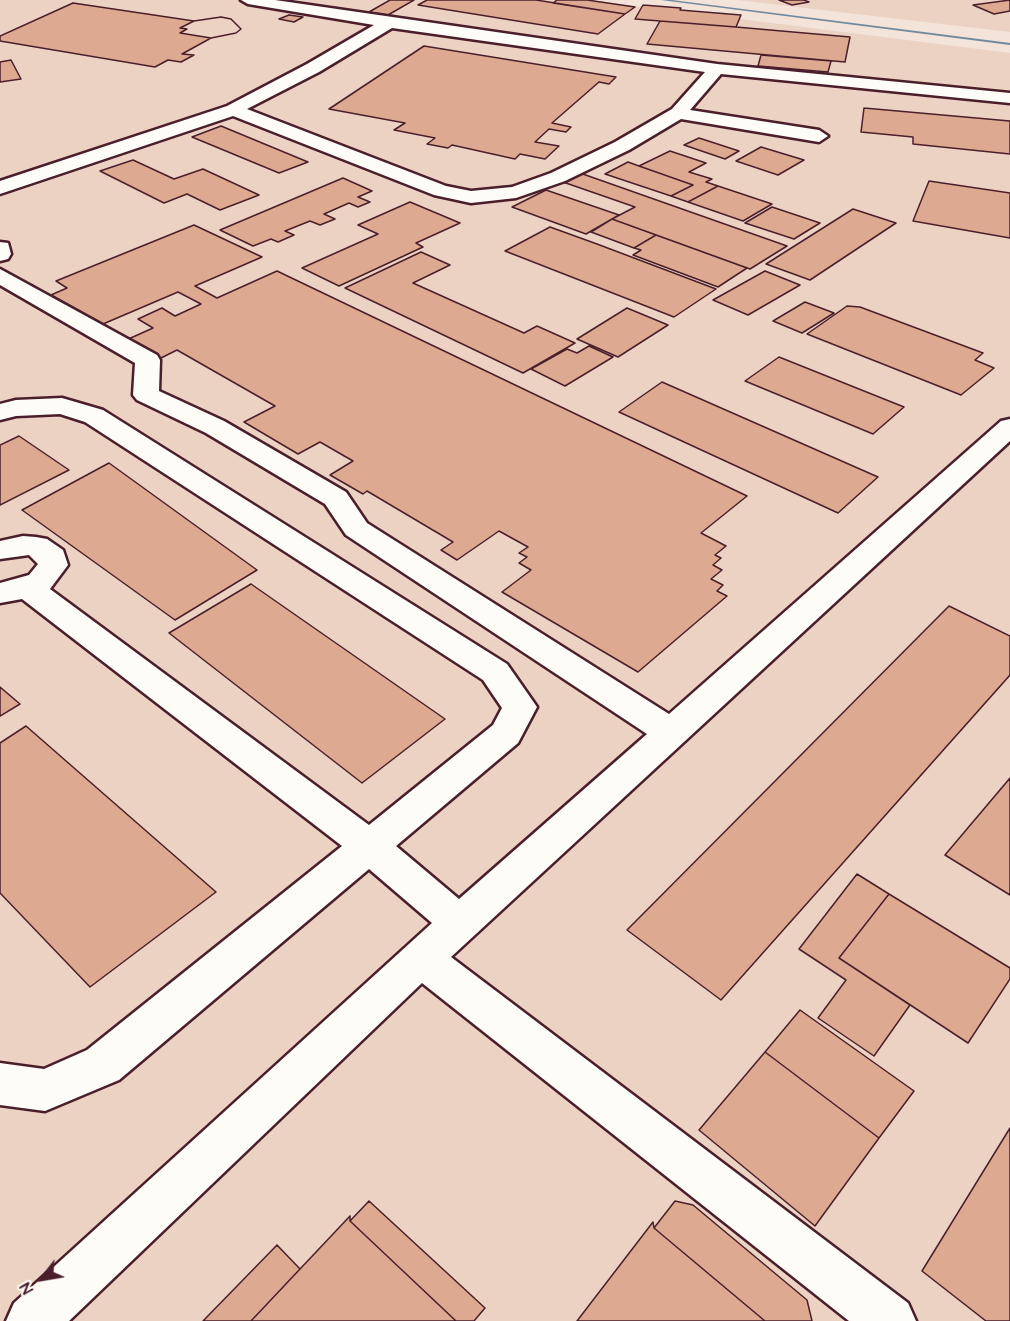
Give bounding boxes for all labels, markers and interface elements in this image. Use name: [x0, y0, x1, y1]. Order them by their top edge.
north arrow: [12, 1249, 72, 1309]
text: N: [15, 1278, 39, 1298]

